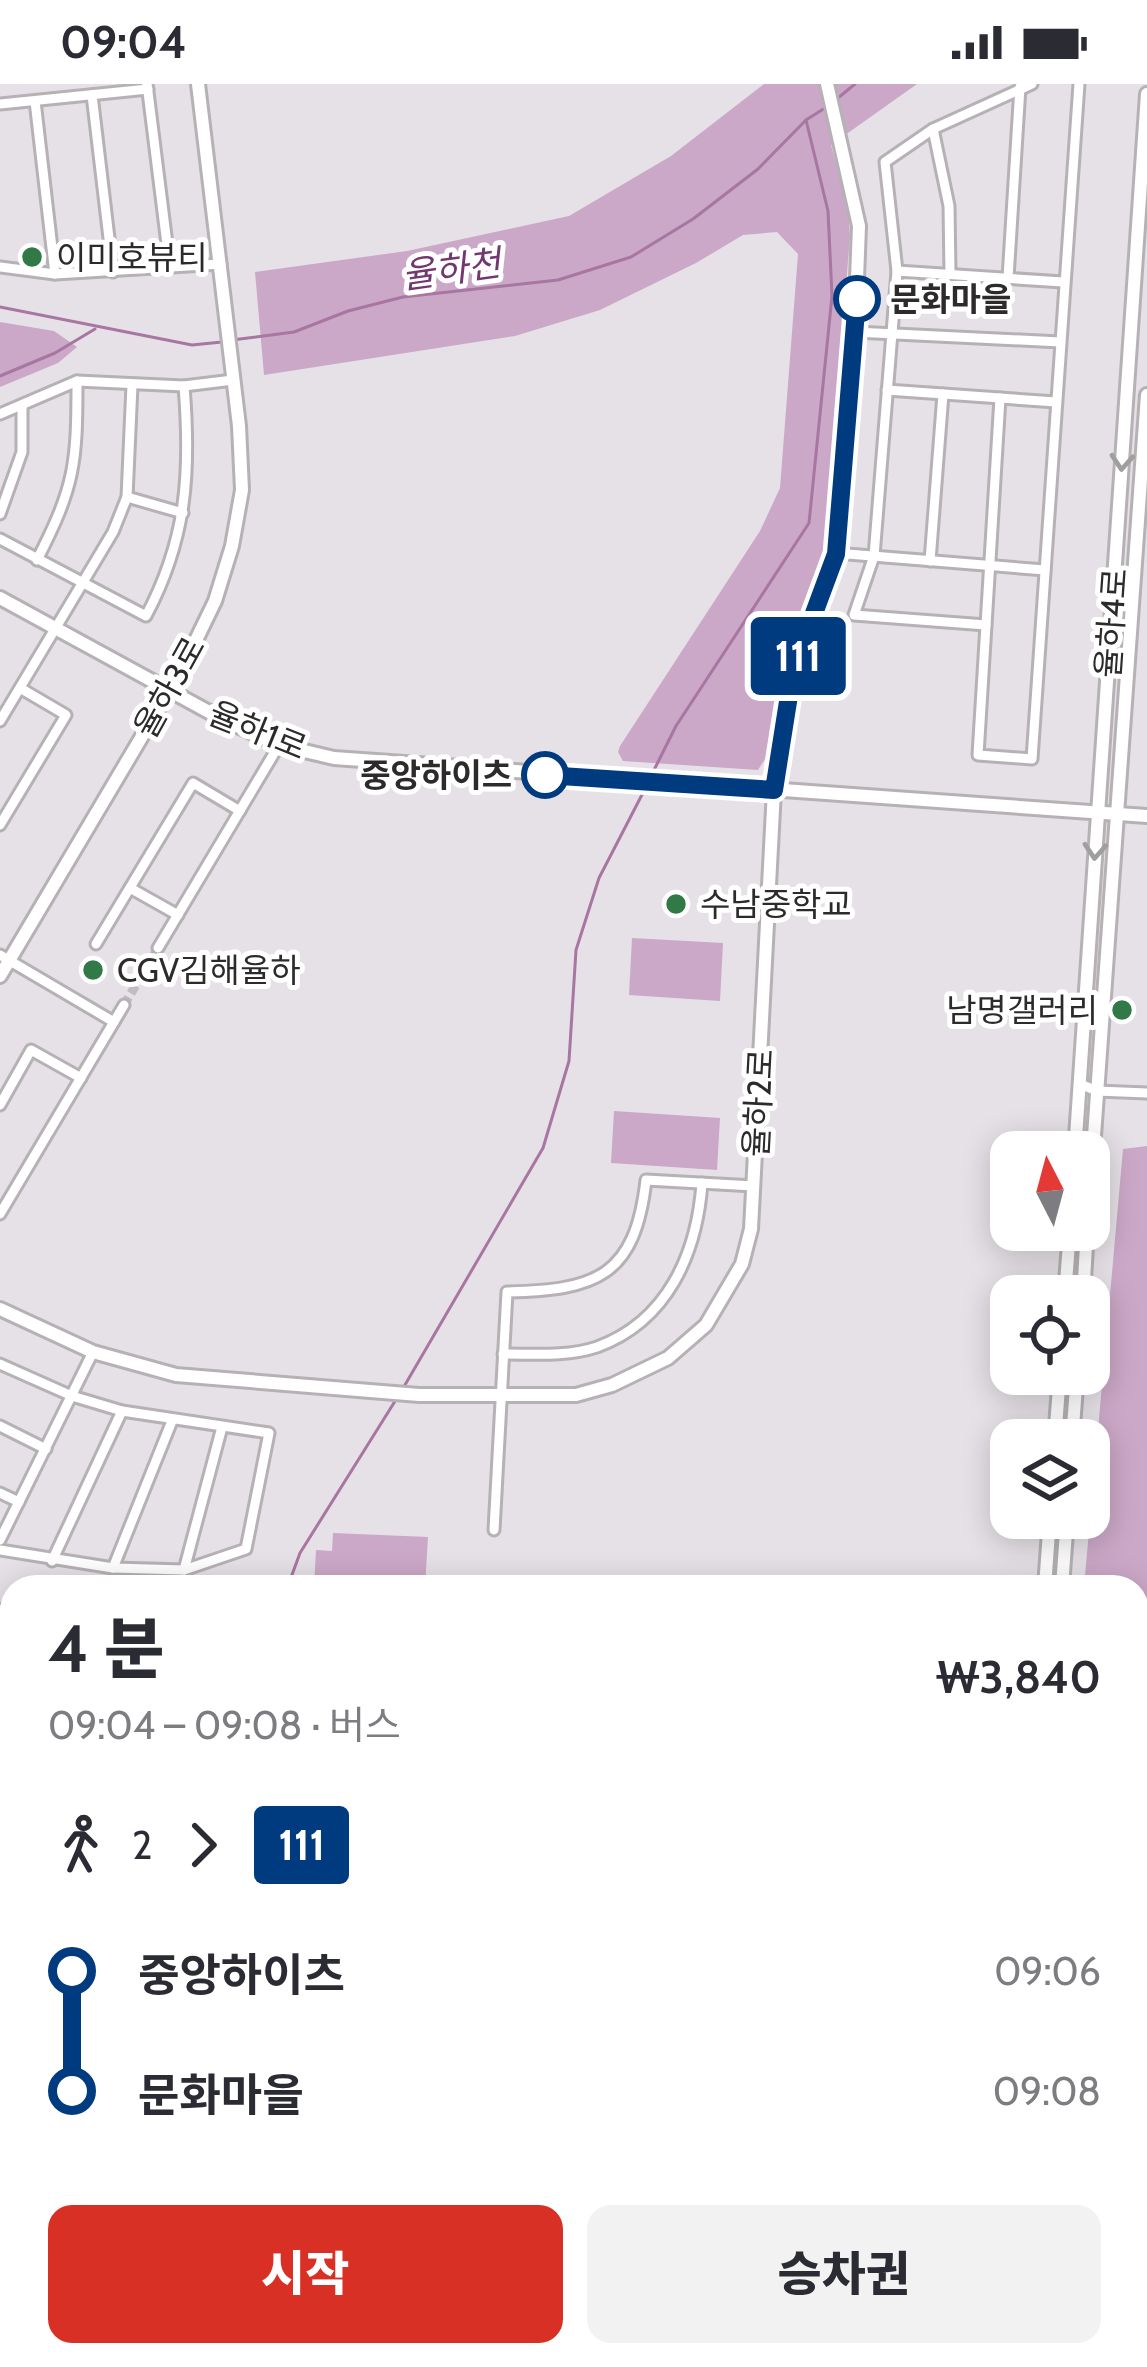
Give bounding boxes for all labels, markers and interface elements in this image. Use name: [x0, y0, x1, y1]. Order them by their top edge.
text: 09:04: [60, 15, 187, 69]
place label: 이미호뷰티: [56, 237, 208, 277]
water label: 율하천: [399, 240, 507, 298]
marker: 이미호뷰티: [19, 244, 45, 270]
marker: 문화마을: [835, 277, 879, 321]
place label: 문화마을: [890, 279, 1011, 319]
one-way arrow: [1109, 453, 1135, 472]
street label: 율하4로: [1087, 567, 1135, 679]
line badge: 111: [729, 617, 867, 695]
street label: 율하3로: [125, 630, 213, 744]
text: 111: [775, 630, 821, 682]
street label: 율하1로: [203, 692, 313, 768]
marker: 중앙하이츠: [523, 753, 567, 797]
place label: 중앙하이츠: [360, 755, 512, 795]
one-way arrow: [1083, 842, 1109, 861]
place label: 수남중학교: [700, 884, 852, 924]
marker: 수남중학교: [663, 891, 689, 917]
place label: CGV김해율하: [117, 950, 301, 990]
marker: CGV김해율하: [80, 957, 106, 983]
place label: 남명갤러리: [946, 990, 1098, 1030]
marker: 남명갤러리: [1109, 997, 1135, 1023]
street label: 율하2로: [735, 1048, 781, 1158]
north arrow: [990, 1131, 1110, 1251]
map controls: [990, 1131, 1110, 1539]
button: locate: [990, 1275, 1110, 1395]
button: layers: [990, 1419, 1110, 1539]
text: 4 분: [48, 1608, 165, 1689]
text: ₩3,840: [936, 1650, 1101, 1704]
text: 09:04 – 09:08 · 버스: [48, 1701, 401, 1749]
icon: walk: [48, 1812, 114, 1878]
icon: forward: [170, 1812, 236, 1878]
text: 111: [278, 1819, 325, 1871]
text: 2: [132, 1821, 152, 1869]
text: 09:06: [994, 1947, 1101, 1995]
text: 중앙하이츠: [138, 1948, 345, 2002]
text: 09:08: [993, 2067, 1101, 2115]
text: 문화마을: [138, 2068, 304, 2122]
button: 시작: [48, 2205, 563, 2343]
button: 승차권: [587, 2205, 1101, 2343]

